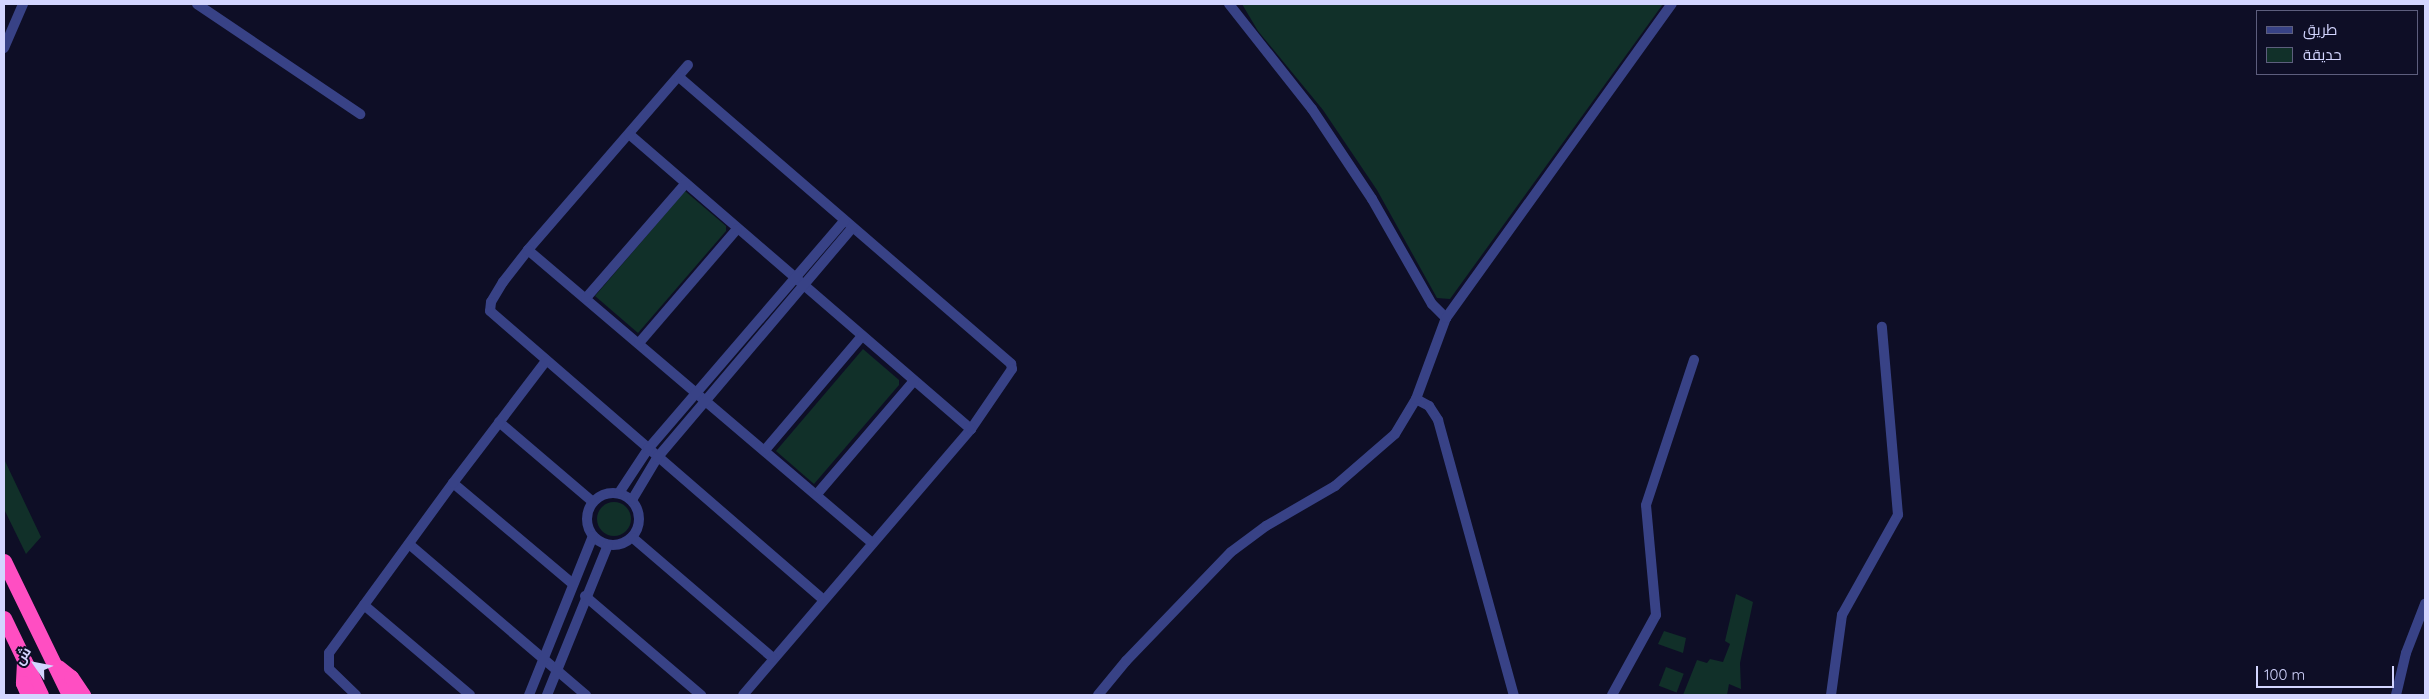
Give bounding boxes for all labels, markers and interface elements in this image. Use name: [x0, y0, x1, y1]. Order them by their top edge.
legend: [2256, 10, 2419, 75]
text: طريق: [2303, 20, 2337, 39]
text: حديقة: [2303, 45, 2342, 64]
north arrow: [10, 639, 60, 689]
text: ش: [10, 643, 35, 668]
scale bar: [2259, 656, 2396, 688]
text: 100 m: [2264, 665, 2305, 684]

